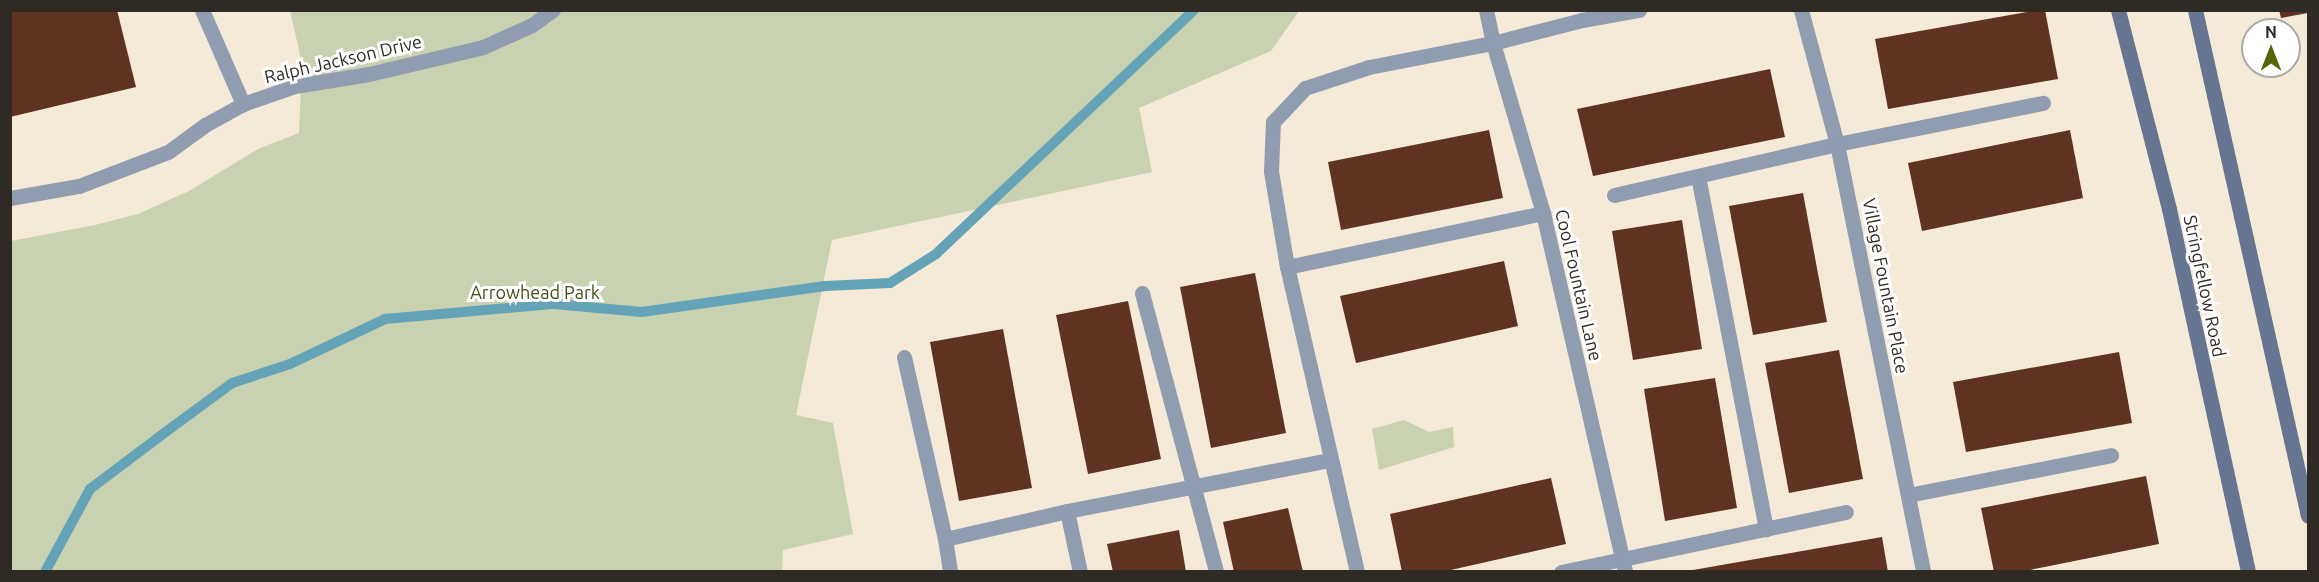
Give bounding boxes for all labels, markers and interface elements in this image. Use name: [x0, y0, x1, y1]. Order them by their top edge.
north arrow: [2241, 18, 2301, 78]
text: N: [2265, 23, 2277, 41]
street label: Ralph Jackson Drive: [262, 30, 424, 88]
street label: Village Fountain Place: [1858, 197, 1914, 375]
street label: Cool Fountain Lane: [1551, 207, 1607, 363]
street label: Stringfellow Road: [2179, 213, 2231, 359]
park label: Arrowhead Park: [470, 281, 600, 303]

